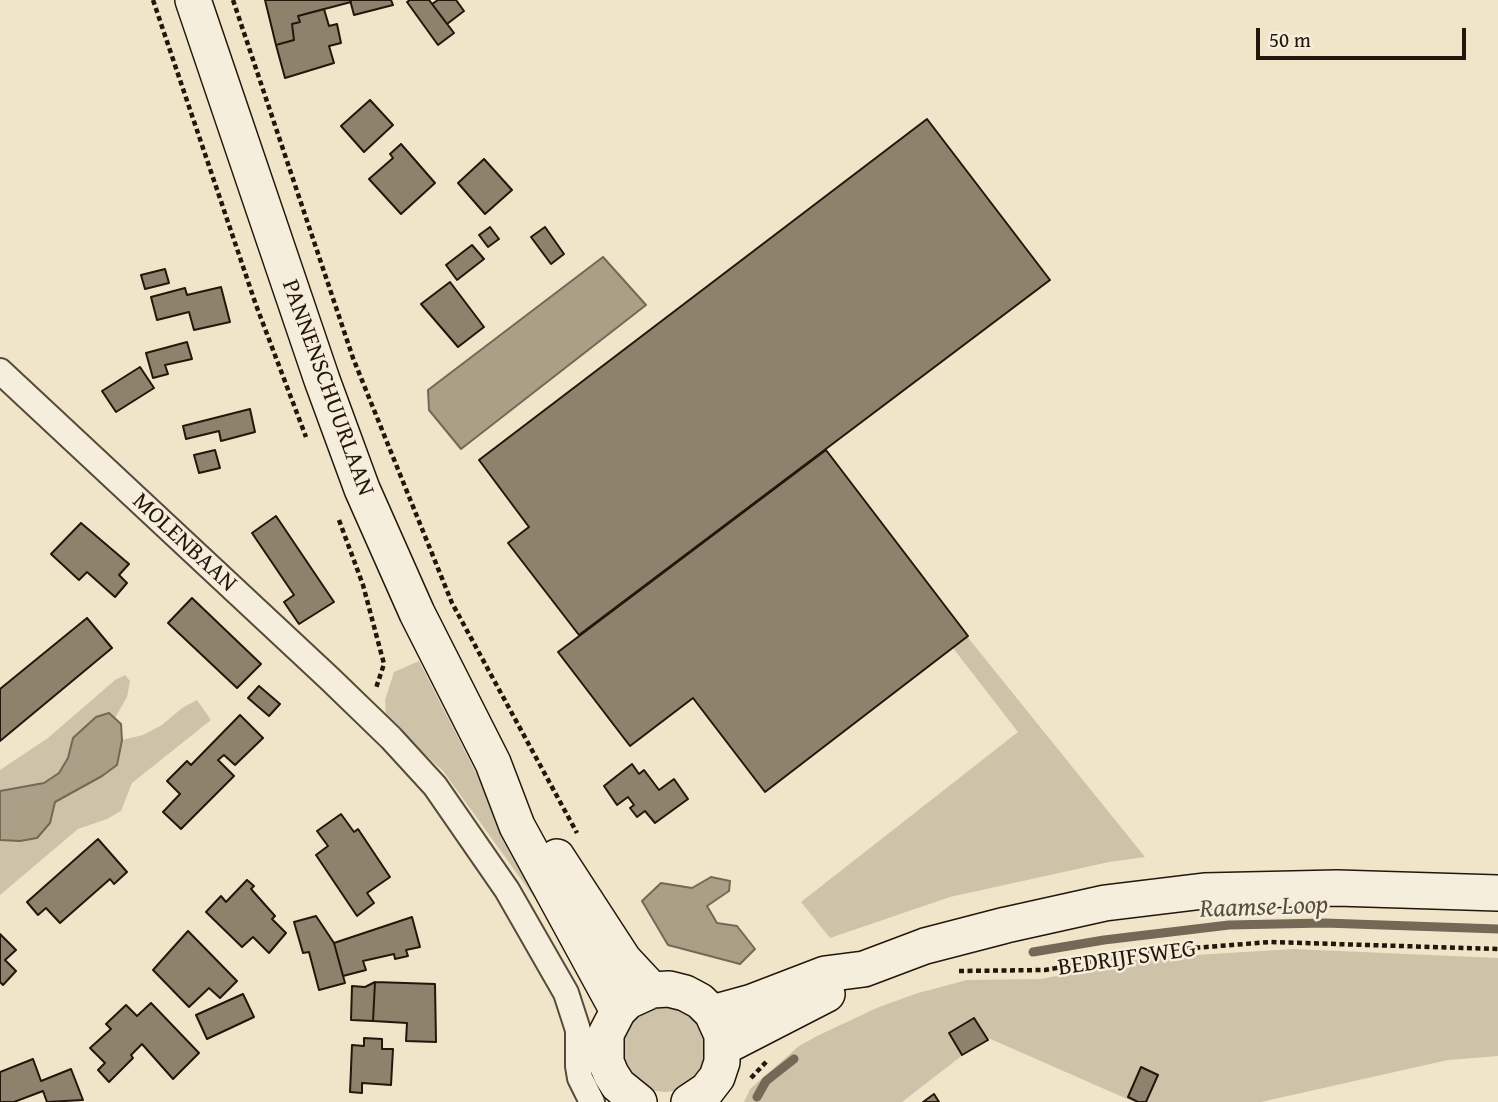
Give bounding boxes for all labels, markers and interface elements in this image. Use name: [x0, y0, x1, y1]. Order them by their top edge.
scale bar: [1260, 14, 1470, 58]
text: 50 m: [1269, 24, 1311, 55]
street label: PANNENSCHUURLAAN: [275, 276, 379, 500]
street label: MOLENBAAN: [126, 487, 242, 599]
water label: Raamse Loop: [1199, 890, 1329, 926]
street label: BEDRIJFSWEG: [1056, 935, 1198, 983]

